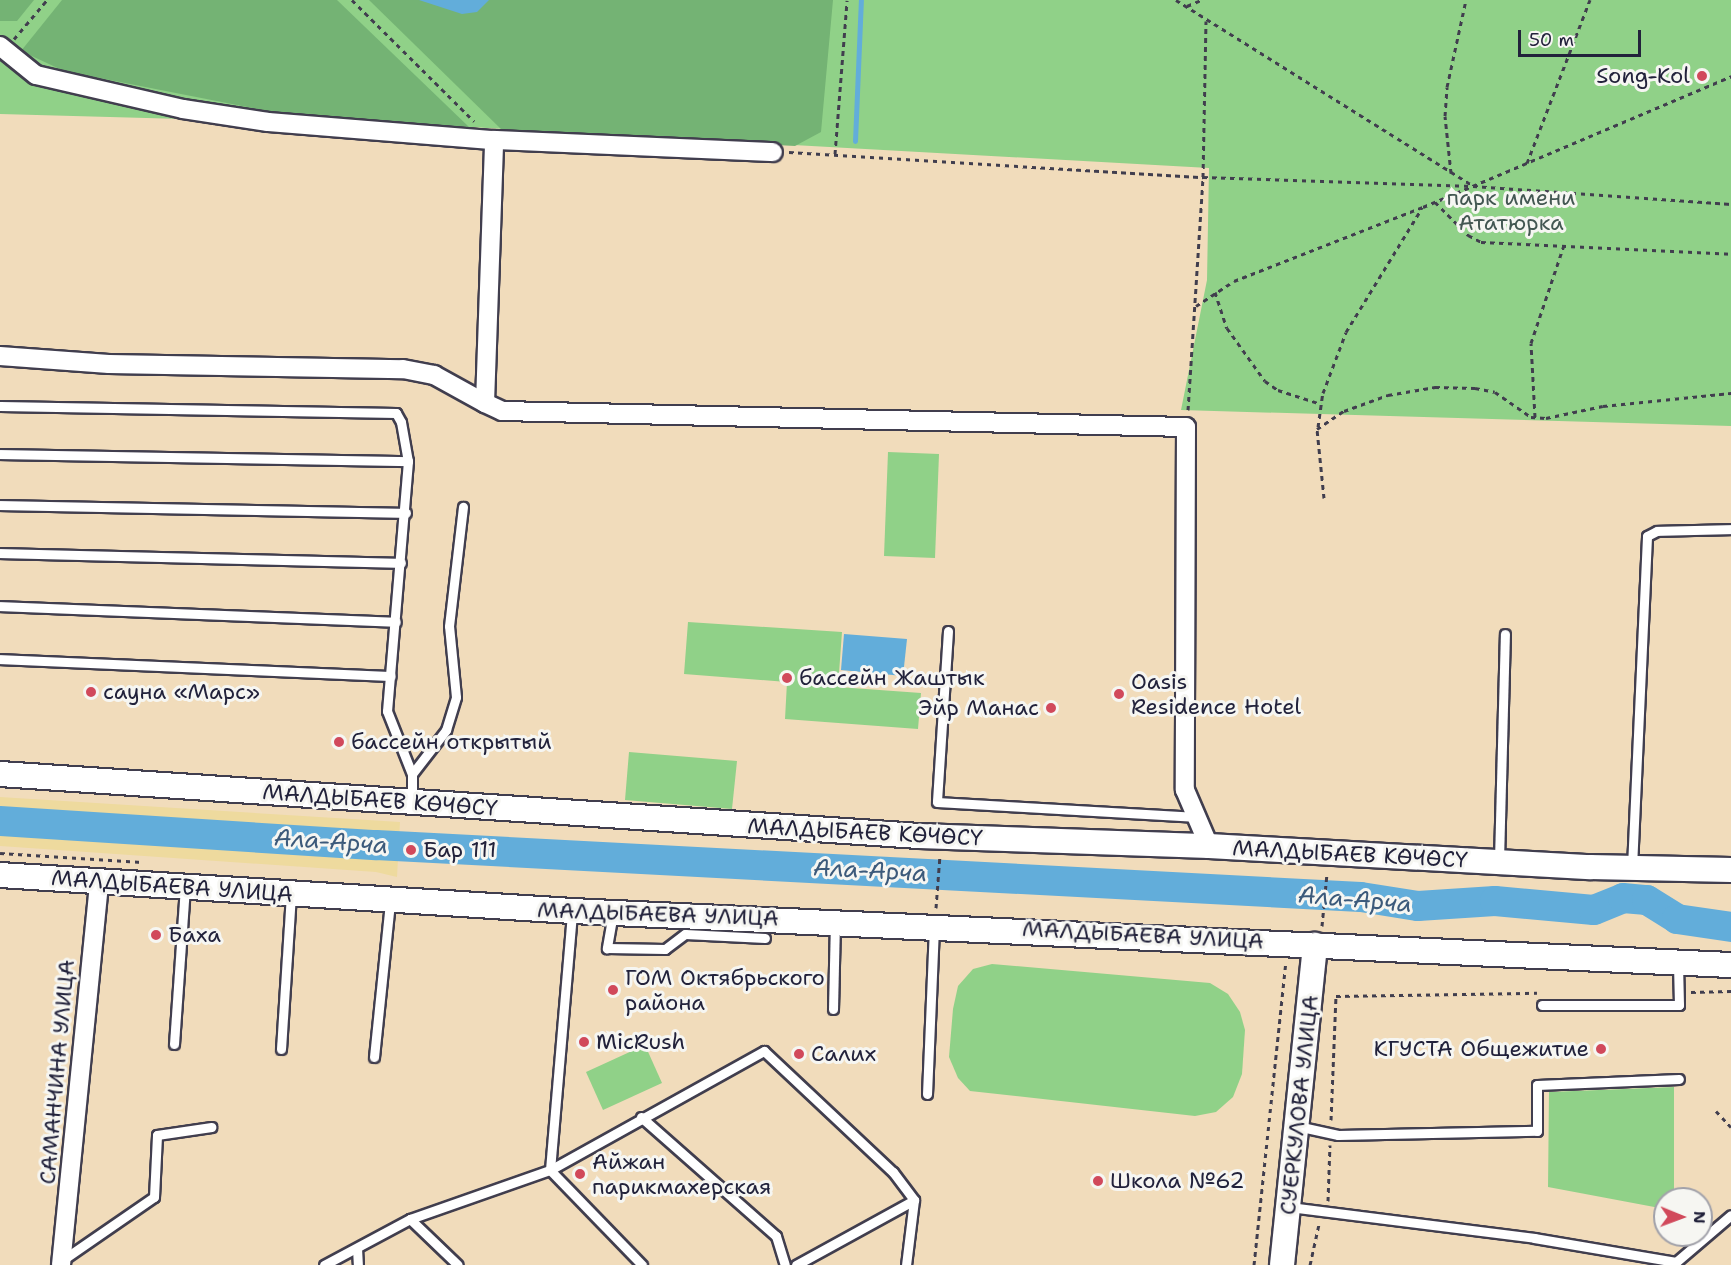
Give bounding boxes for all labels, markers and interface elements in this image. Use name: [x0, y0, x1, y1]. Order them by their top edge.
scale bar: [1521, 18, 1644, 56]
text: 50 m: [1529, 28, 1574, 52]
place label: Song-Kol: [1596, 63, 1690, 89]
marker: Song-Kol: [1695, 69, 1709, 83]
park label: парк имени Ататюрка: [1447, 184, 1575, 236]
place label: бассейн Жаштык: [799, 665, 985, 691]
place label: Oasis Residence Hotel: [1131, 668, 1301, 720]
marker: бассейн Жаштык: [780, 671, 794, 685]
place label: сауна «Марс»: [103, 679, 260, 705]
marker: сауна «Марс»: [84, 685, 98, 699]
marker: Oasis Residence Hotel: [1112, 687, 1126, 701]
place label: Эйр Манас: [918, 695, 1039, 721]
marker: Эйр Манас: [1044, 701, 1058, 715]
place label: бассейн открытый: [351, 729, 552, 755]
marker: бассейн открытый: [332, 735, 346, 749]
street label: МАЛДЫБАЕВ КӨЧӨСҮ: [262, 779, 498, 821]
street label: МАЛДЫБАЕВ КӨЧӨСҮ: [747, 813, 983, 851]
water label: Ала-Арча: [273, 824, 389, 860]
street label: МАЛДЫБАЕВ КӨЧӨСҮ: [1232, 835, 1468, 873]
place label: Бар 111: [423, 837, 497, 863]
marker: Бар 111: [404, 843, 418, 857]
water label: Ала-Арча: [812, 854, 928, 888]
street label: МАЛДЫБАЕВА УЛИЦА: [50, 864, 294, 908]
water label: Ала-Арча: [1297, 881, 1413, 919]
street label: МАЛДЫБАЕВА УЛИЦА: [537, 897, 779, 931]
street label: МАЛДЫБАЕВА УЛИЦА: [1022, 915, 1264, 955]
place label: Баха: [168, 922, 221, 948]
marker: Баха: [149, 928, 163, 942]
street label: САМАНЧИНА УЛИЦА: [34, 959, 80, 1185]
place label: ГОМ Октябрьского района: [625, 964, 825, 1016]
marker: ГОМ Октябрьского района: [606, 983, 620, 997]
street label: СУЕРКУЛОВА УЛИЦА: [1274, 994, 1324, 1216]
place label: MicRush: [596, 1029, 685, 1055]
marker: MicRush: [577, 1035, 591, 1049]
place label: КГУСТА Общежитие: [1374, 1036, 1589, 1062]
place label: Салих: [811, 1041, 876, 1067]
marker: КГУСТА Общежитие: [1594, 1042, 1608, 1056]
marker: Салих: [792, 1047, 806, 1061]
place label: Айжан парикмахерская: [592, 1148, 771, 1200]
marker: Айжан парикмахерская: [573, 1167, 587, 1181]
place label: Школа №62: [1110, 1168, 1245, 1194]
marker: Школа №62: [1091, 1174, 1105, 1188]
north arrow: [1653, 1187, 1713, 1247]
text: N: [1689, 1211, 1710, 1224]

